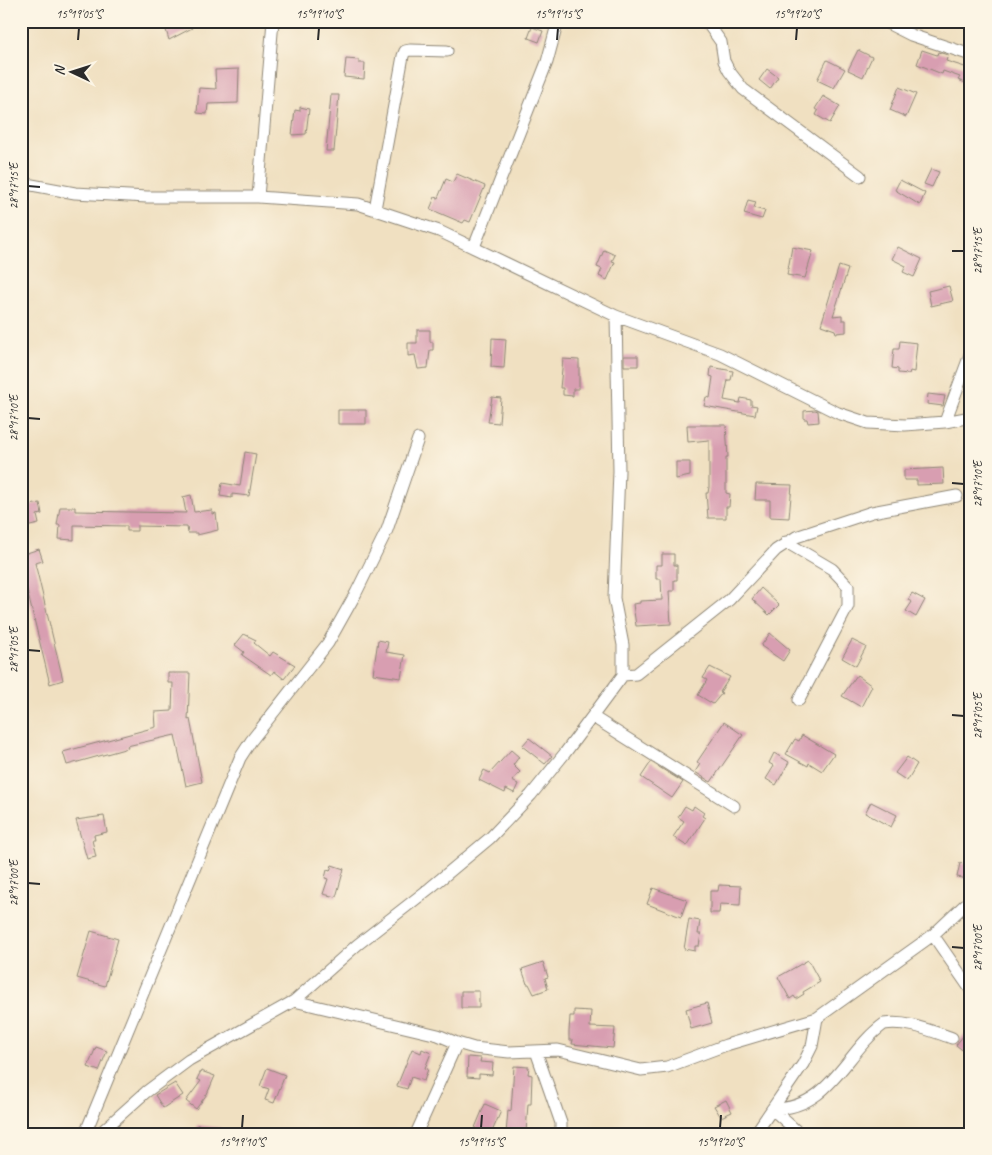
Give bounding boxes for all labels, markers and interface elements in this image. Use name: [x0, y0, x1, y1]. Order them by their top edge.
text: 15°19'05"S: [56, 6, 104, 22]
text: 15°19'10"S: [296, 6, 344, 22]
text: 15°19'15"S: [535, 6, 583, 22]
text: 15°19'20"S: [774, 6, 822, 22]
north arrow: [48, 48, 98, 98]
text: N: [51, 64, 68, 76]
text: 28°17'15"E: [6, 161, 22, 209]
text: 28°17'15"E: [970, 226, 986, 274]
text: 28°17'10"E: [6, 393, 22, 441]
text: 28°17'10"E: [970, 459, 986, 507]
text: 28°17'05"E: [6, 625, 22, 673]
text: 28°17'05"E: [970, 691, 986, 739]
text: 28°17'00"E: [6, 858, 22, 906]
text: 28°17'00"E: [970, 923, 986, 971]
text: 15°19'10"S: [219, 1134, 267, 1150]
text: 15°19'15"S: [458, 1134, 506, 1150]
text: 15°19'20"S: [697, 1134, 745, 1150]

